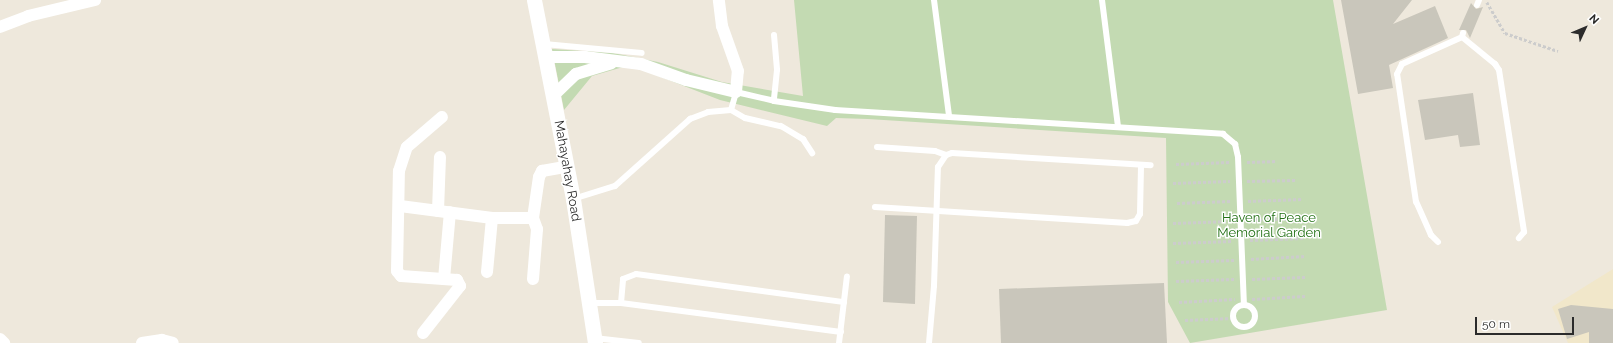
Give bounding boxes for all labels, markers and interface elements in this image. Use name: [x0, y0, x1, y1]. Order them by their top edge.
north arrow: [1565, 8, 1605, 48]
text: N: [1586, 12, 1602, 27]
street label: Mahayahay Road: [550, 119, 584, 223]
park label: Haven of Peace Memorial Garden: [1217, 211, 1321, 242]
scale bar: [1477, 309, 1576, 335]
text: 50 m: [1482, 317, 1510, 331]

